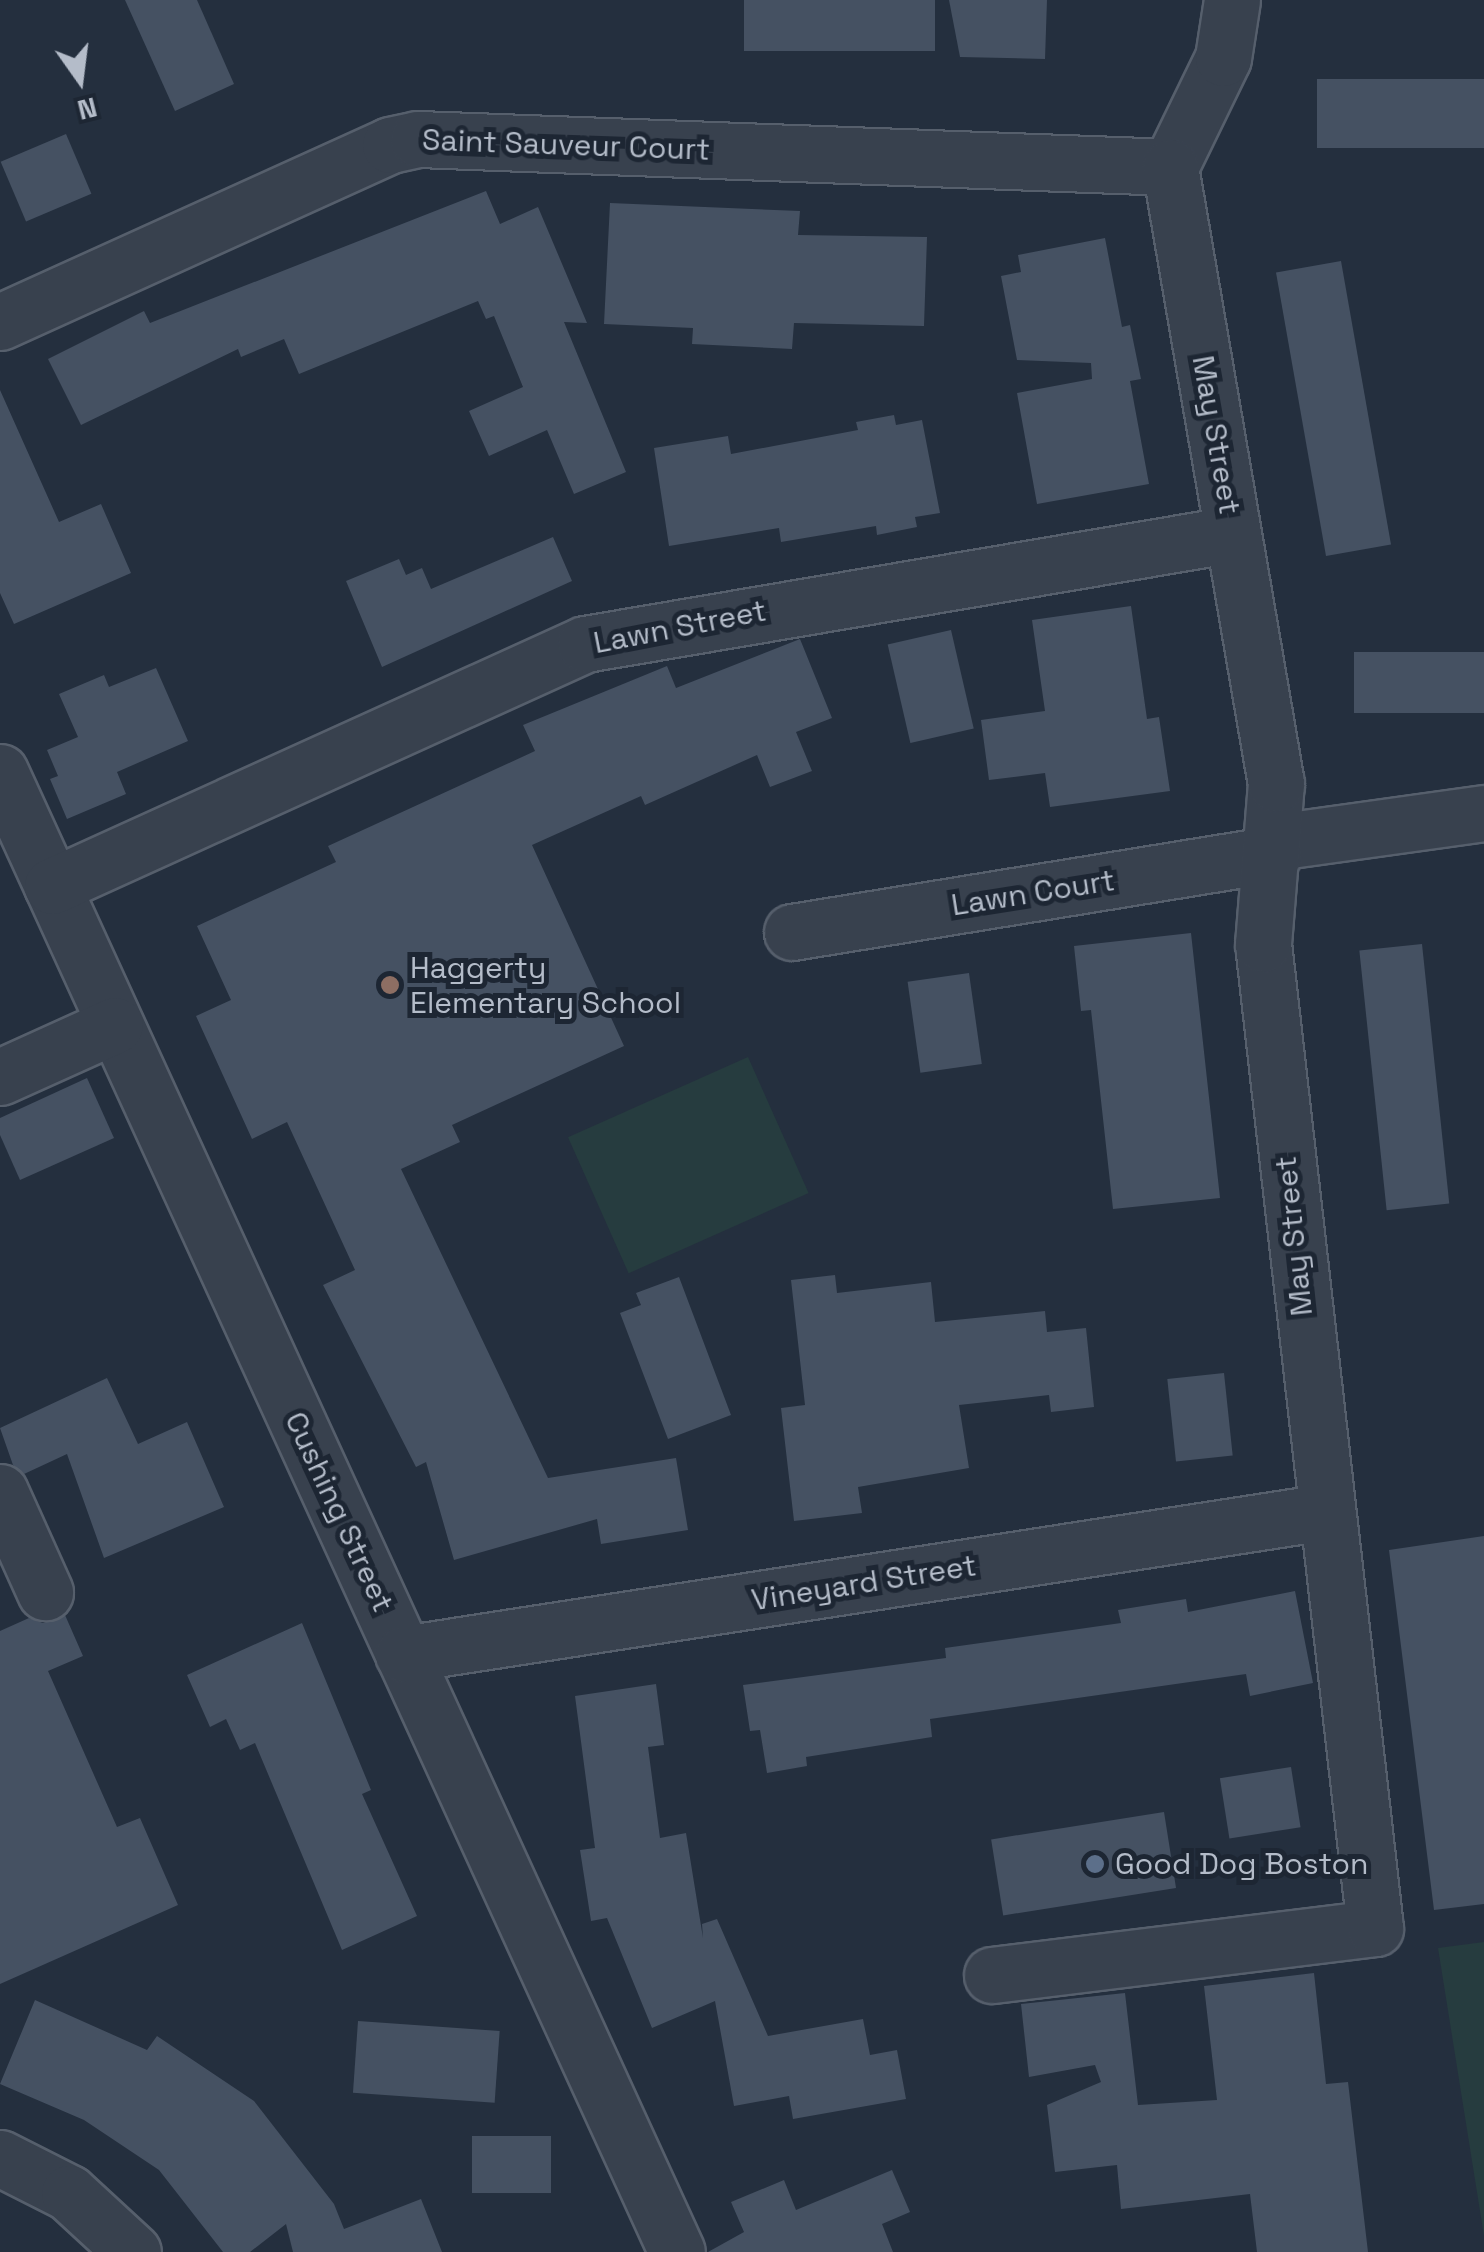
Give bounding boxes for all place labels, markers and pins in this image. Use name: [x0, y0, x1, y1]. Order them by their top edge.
place label: Haggerty Elementary School: [410, 950, 681, 1020]
marker: Haggerty Elementary School: [379, 974, 401, 996]
place label: Good Dog Boston: [1115, 1846, 1368, 1882]
marker: Good Dog Boston: [1084, 1853, 1106, 1875]

